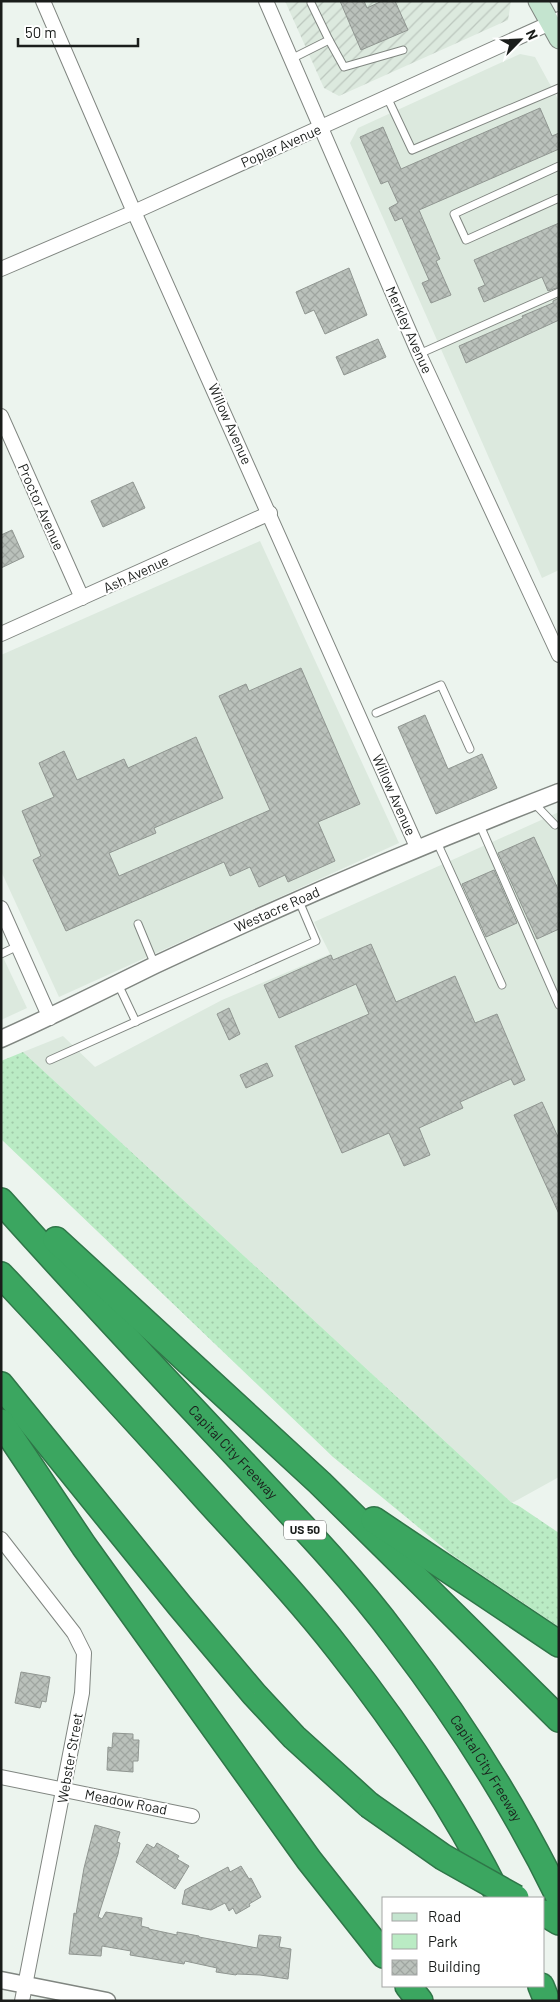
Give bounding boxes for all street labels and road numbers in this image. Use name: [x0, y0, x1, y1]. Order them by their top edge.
street label: Poplar Avenue: [238, 120, 324, 171]
street label: Merkley Avenue: [383, 283, 436, 376]
street label: Willow Avenue: [205, 381, 256, 467]
street label: Proctor Avenue: [15, 461, 68, 553]
street label: Ash Avenue: [100, 551, 171, 596]
street label: Willow Avenue: [369, 752, 420, 838]
street label: Westacre Road: [232, 883, 322, 935]
street label: Capital City Freeway: [185, 1401, 282, 1503]
road number: US 50: [284, 1520, 326, 1540]
street label: Webster Street: [53, 1711, 86, 1805]
street label: Capital City Freeway: [447, 1711, 527, 1825]
street label: Meadow Road: [84, 1785, 169, 1818]

